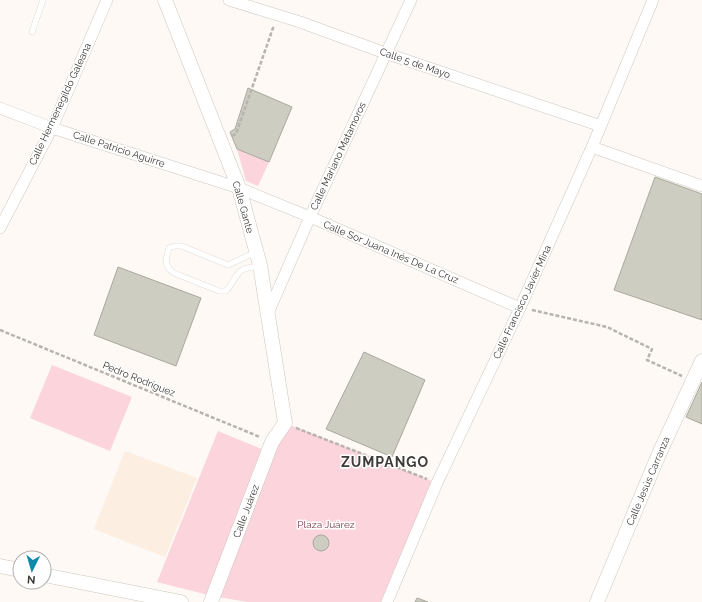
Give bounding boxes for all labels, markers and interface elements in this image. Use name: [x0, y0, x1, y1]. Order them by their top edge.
street label: Calle Hermenegildo Galeana: [27, 41, 93, 167]
street label: Calle 5 de Mayo: [378, 46, 452, 80]
street label: Calle Mariano Matamoros: [308, 100, 368, 212]
street label: Calle Patricio Aguirre: [72, 129, 167, 169]
street label: Calle Gante: [230, 180, 256, 234]
street label: Calle Sor Juana Inés De La Cruz: [322, 218, 460, 286]
street label: Calle Francisco Javier Mina: [491, 243, 553, 361]
street label: Pedro Rodríguez: [101, 359, 177, 399]
street label: Calle Jesús Carranza: [624, 435, 672, 527]
district label: ZUMPANGO: [341, 454, 429, 470]
street label: Calle Juárez: [231, 483, 261, 539]
park label: Plaza Juárez: [297, 519, 355, 530]
north arrow: [12, 550, 52, 590]
text: N: [26, 573, 36, 586]

